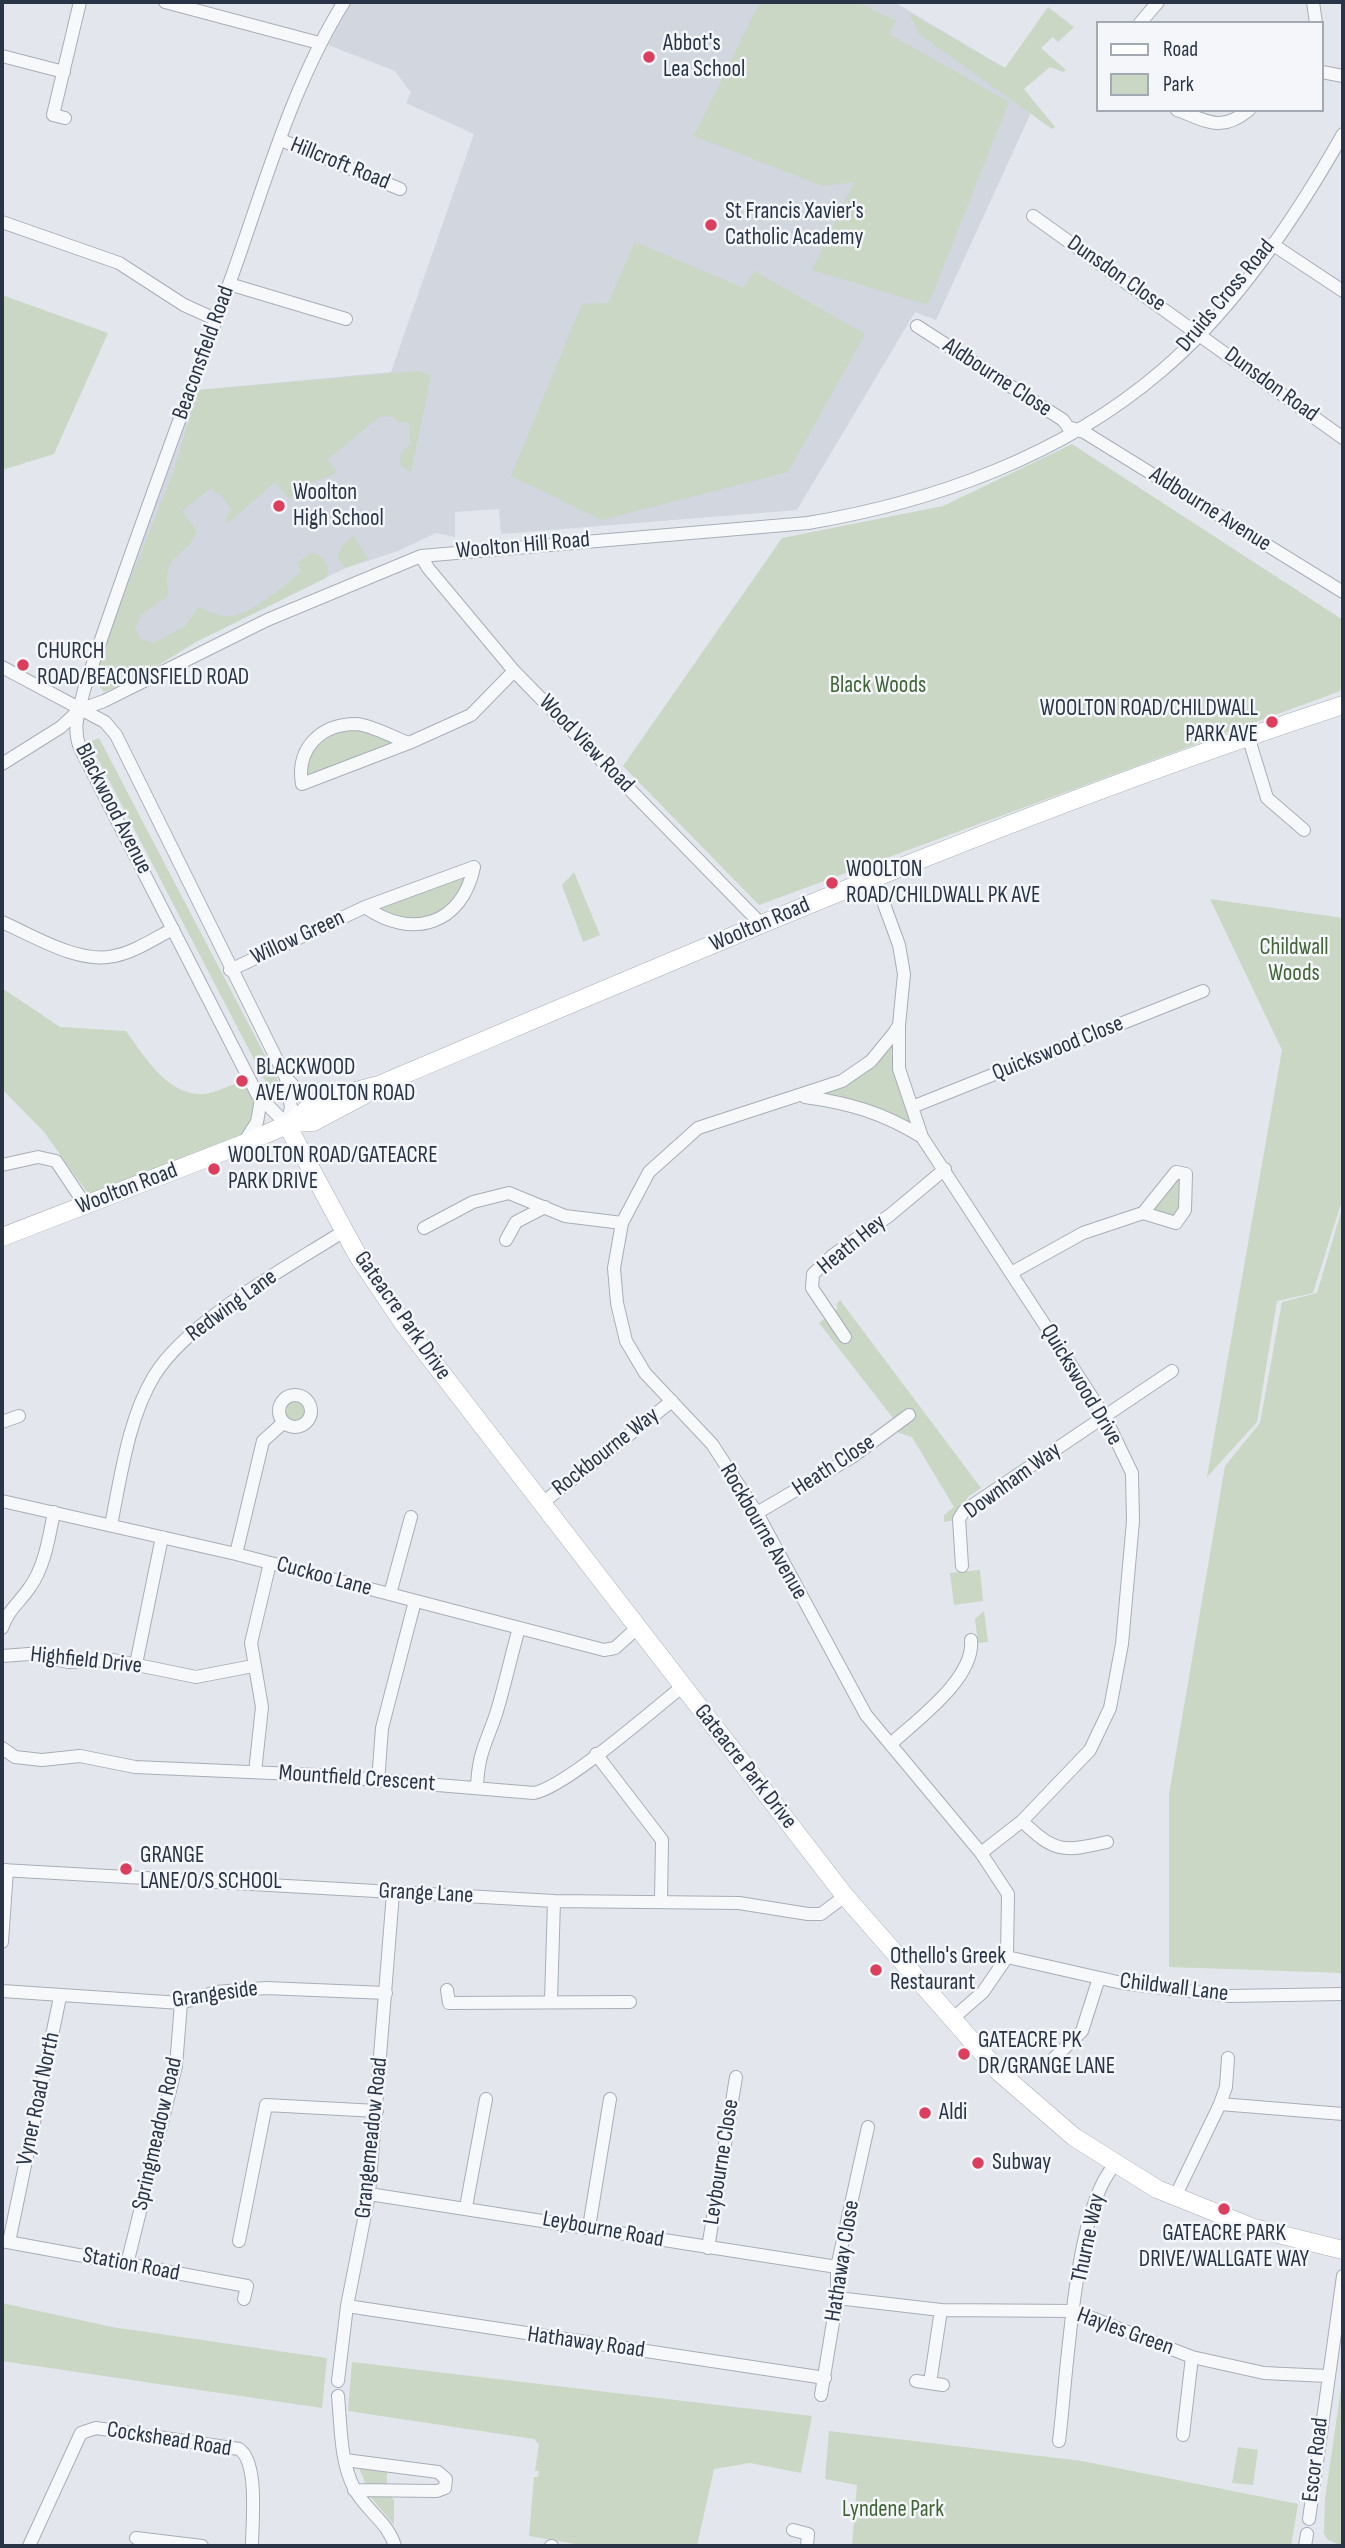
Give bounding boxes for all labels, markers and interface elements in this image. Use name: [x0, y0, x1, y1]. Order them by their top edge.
legend: [1096, 21, 1324, 112]
place label: Abbot's Lea School: [663, 30, 745, 84]
text: Road: [1163, 37, 1198, 62]
marker: Abbot's Lea School: [641, 49, 657, 65]
text: Park: [1163, 72, 1194, 97]
street label: Hillcroft Road: [286, 132, 394, 196]
place label: St Francis Xavier's Catholic Academy: [725, 198, 864, 252]
marker: St Francis Xavier's Catholic Academy: [703, 217, 719, 233]
street label: Dunsdon Close: [1061, 230, 1171, 318]
street label: Druids Cross Road: [1171, 234, 1281, 358]
street label: Beaconsfield Road: [167, 282, 241, 424]
street label: Aldbourne Close: [937, 333, 1057, 423]
street label: Dunsdon Road: [1218, 342, 1324, 428]
street label: Aldbourne Avenue: [1144, 462, 1276, 558]
place label: Woolton High School: [293, 479, 384, 533]
marker: Woolton High School: [271, 498, 287, 514]
street label: Woolton Hill Road: [455, 526, 591, 566]
place label: CHURCH ROAD/BEACONSFIELD ROAD: [37, 638, 249, 692]
marker: CHURCH ROAD/BEACONSFIELD ROAD: [15, 657, 31, 673]
park label: Black Woods: [830, 672, 926, 700]
street label: Wood View Road: [532, 689, 640, 799]
place label: WOOLTON ROAD/CHILDWALL PARK AVE: [1040, 695, 1258, 749]
marker: WOOLTON ROAD/CHILDWALL PARK AVE: [1264, 714, 1280, 730]
street label: Blackwood Avenue: [68, 739, 158, 879]
place label: WOOLTON ROAD/CHILDWALL PK AVE: [846, 856, 1040, 910]
marker: WOOLTON ROAD/CHILDWALL PK AVE: [824, 875, 840, 891]
street label: Woolton Road: [706, 892, 814, 958]
street label: Willow Green: [247, 904, 349, 972]
park label: Childwall Woods: [1259, 934, 1329, 988]
street label: Quickswood Close: [988, 1010, 1128, 1088]
place label: BLACKWOOD AVE/WOOLTON ROAD: [256, 1054, 415, 1108]
marker: BLACKWOOD AVE/WOOLTON ROAD: [234, 1073, 250, 1089]
place label: WOOLTON ROAD/GATEACRE PARK DRIVE: [228, 1142, 438, 1196]
street label: Woolton Road: [73, 1157, 181, 1221]
marker: WOOLTON ROAD/GATEACRE PARK DRIVE: [206, 1161, 222, 1177]
street label: Heath Hey: [812, 1209, 892, 1281]
street label: Gateacre Park Drive: [347, 1246, 457, 1386]
street label: Redwing Lane: [181, 1264, 283, 1348]
street label: Quickswood Drive: [1034, 1319, 1128, 1451]
street label: Rockbourne Way: [547, 1402, 665, 1502]
street label: Heath Close: [788, 1429, 880, 1503]
street label: Downham Way: [959, 1437, 1067, 1525]
street label: Rockbourne Avenue: [713, 1459, 813, 1605]
street label: Cuckoo Lane: [273, 1551, 375, 1603]
street label: Highfield Drive: [29, 1641, 143, 1681]
street label: Gateacre Park Drive: [688, 1699, 802, 1835]
street label: Mountfield Crescent: [278, 1760, 436, 1798]
place label: GRANGE LANE/O/S SCHOOL: [140, 1842, 282, 1896]
marker: GRANGE LANE/O/S SCHOOL: [118, 1861, 134, 1877]
street label: Grange Lane: [378, 1878, 474, 1910]
place label: Othello's Greek Restaurant: [890, 1943, 1006, 1997]
marker: Othello's Greek Restaurant: [868, 1962, 884, 1978]
street label: Childwall Lane: [1118, 1968, 1230, 2008]
street label: Grangeside: [170, 1975, 260, 2015]
place label: GATEACRE PK DR/GRANGE LANE: [978, 2027, 1115, 2081]
street label: Vyner Road North: [11, 2030, 67, 2168]
marker: GATEACRE PK DR/GRANGE LANE: [956, 2046, 972, 2062]
street label: Springmeadow Road: [127, 2055, 189, 2213]
street label: Grangemeadow Road: [350, 2056, 394, 2220]
street label: Leybourne Close: [698, 2097, 746, 2227]
place label: Aldi: [939, 2099, 967, 2127]
marker: Aldi: [917, 2105, 933, 2121]
place label: Subway: [992, 2149, 1051, 2177]
marker: Subway: [970, 2155, 986, 2171]
street label: Thurne Way: [1066, 2191, 1112, 2285]
street label: Hathaway Close: [820, 2198, 866, 2324]
marker: GATEACRE PARK DRIVE/WALLGATE WAY: [1216, 2201, 1232, 2217]
street label: Leybourne Road: [540, 2206, 666, 2254]
place label: GATEACRE PARK DRIVE/WALLGATE WAY: [1139, 2220, 1309, 2274]
street label: Station Road: [80, 2242, 182, 2288]
street label: Hayles Green: [1073, 2302, 1177, 2362]
street label: Hathaway Road: [526, 2321, 646, 2365]
street label: Escor Road: [1297, 2416, 1335, 2504]
street label: Cockshead Road: [105, 2417, 233, 2463]
park label: Lyndene Park: [842, 2496, 944, 2524]

